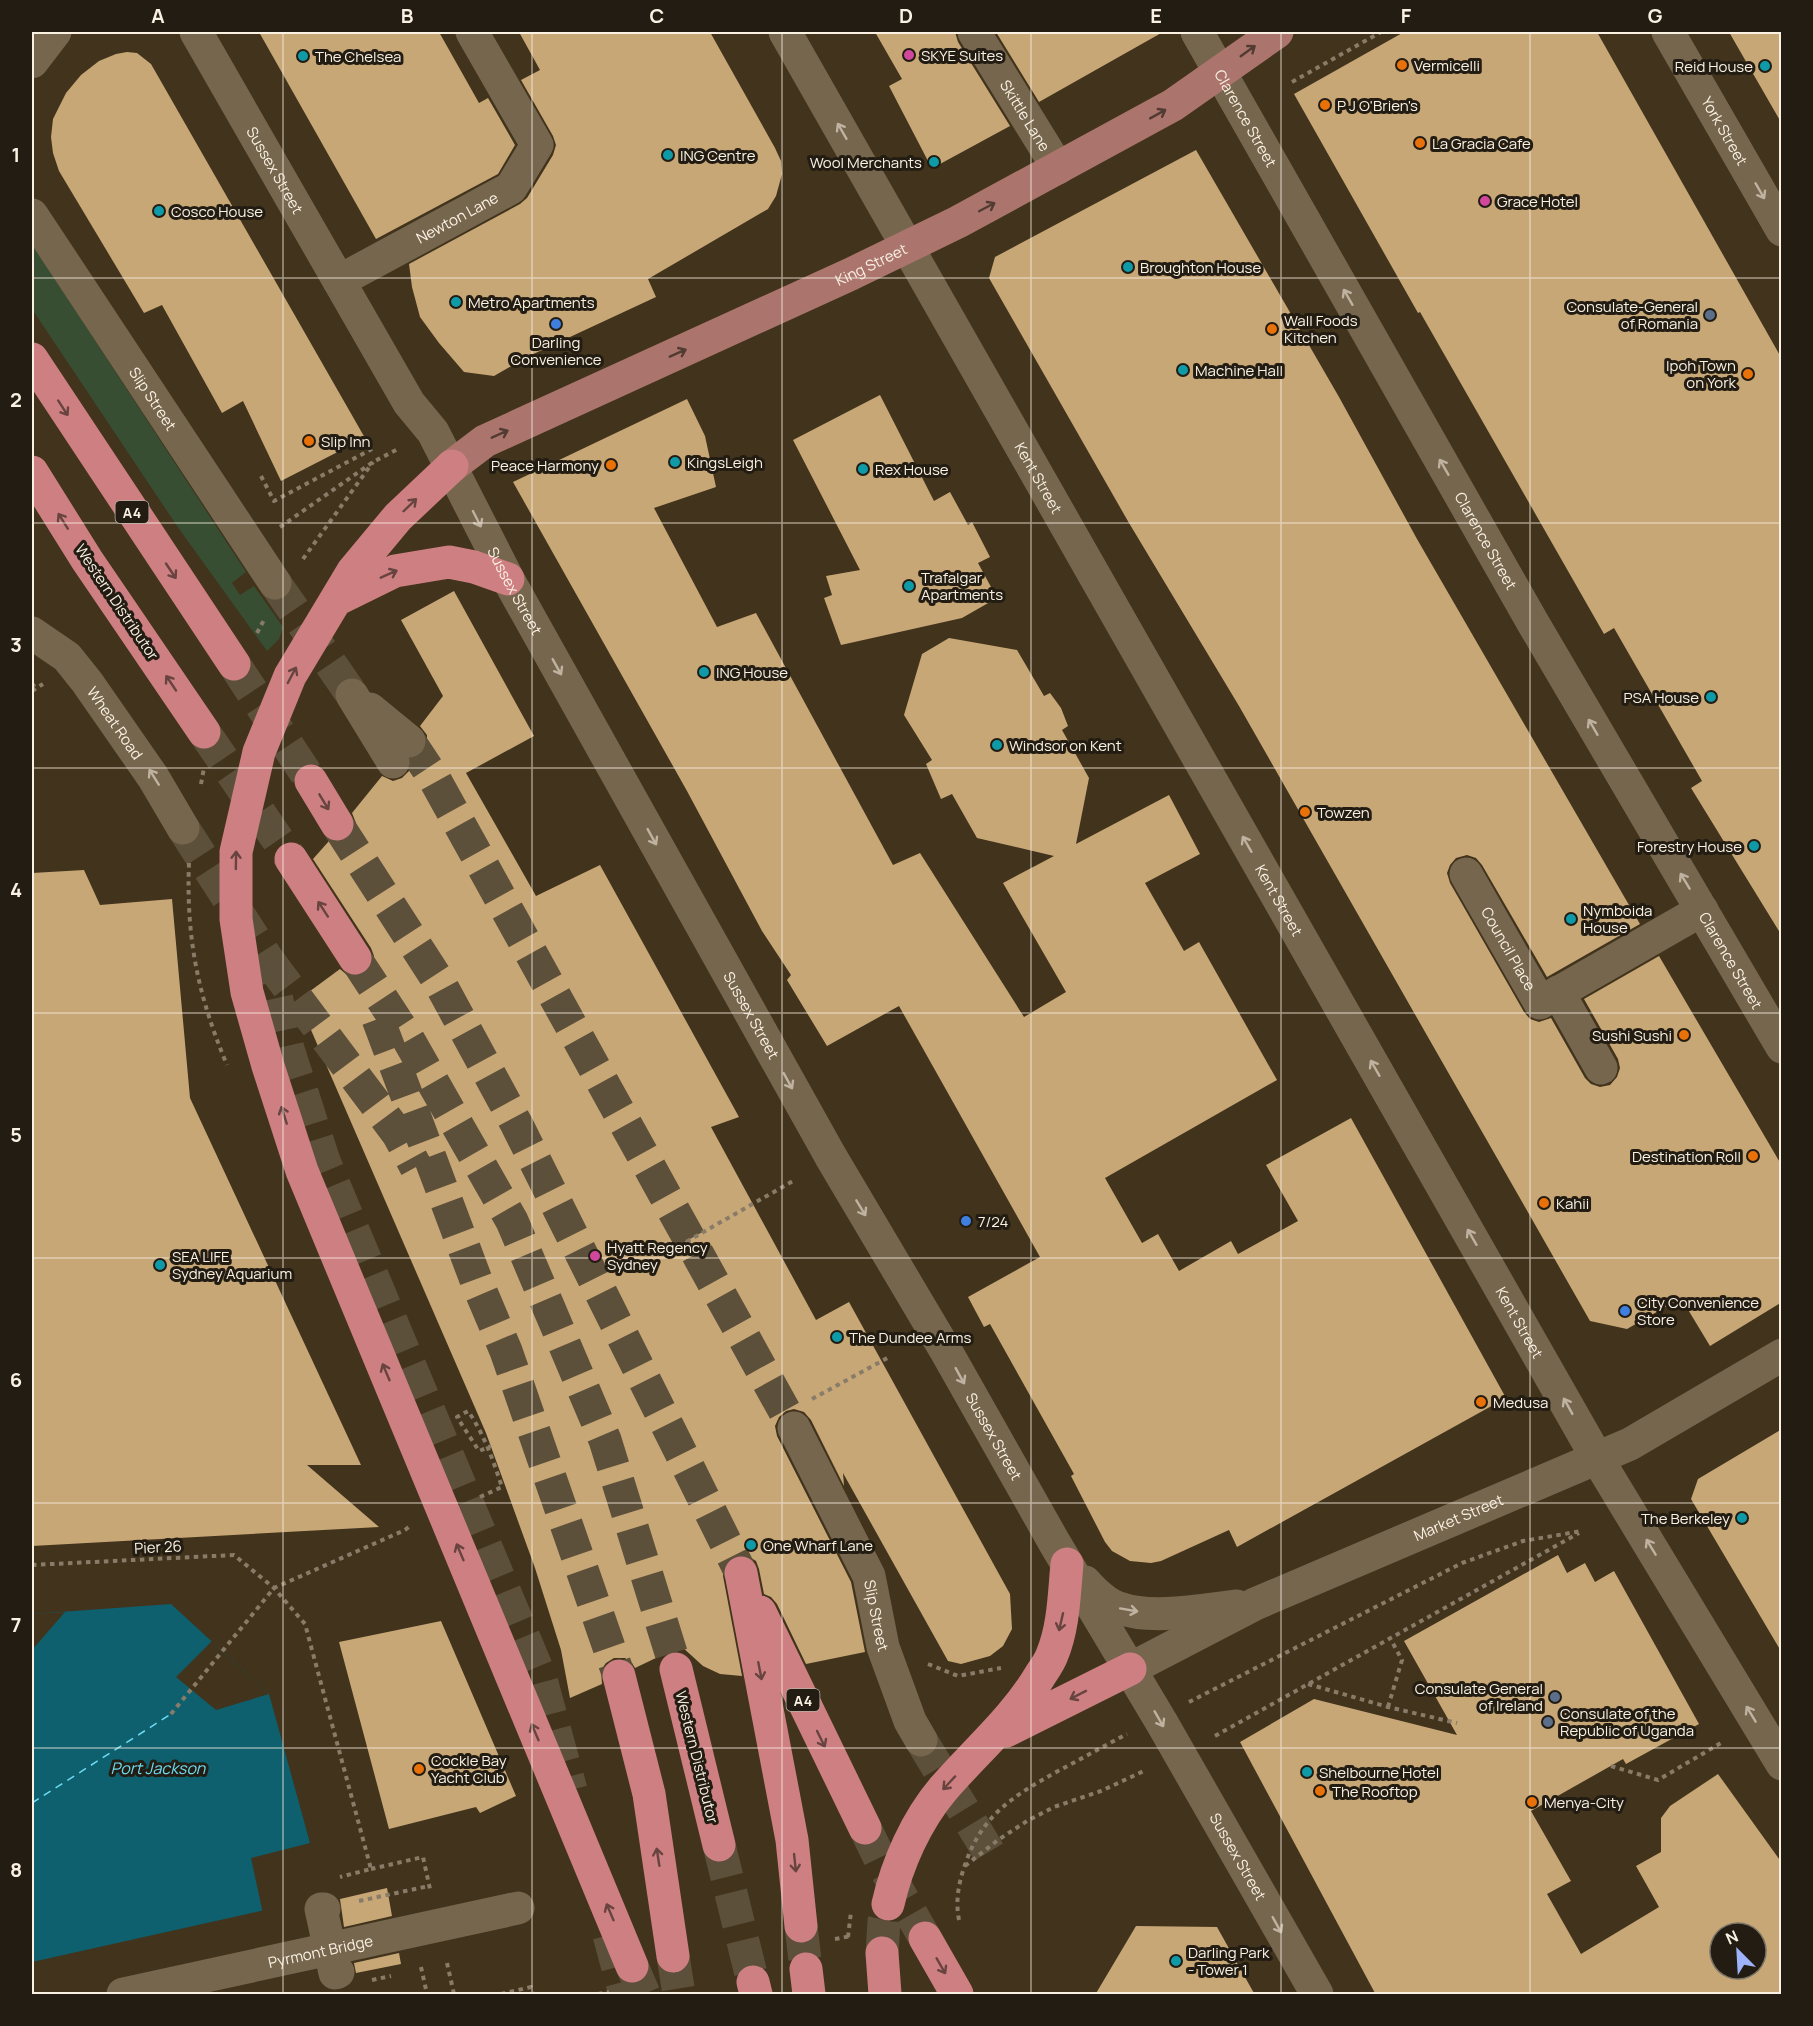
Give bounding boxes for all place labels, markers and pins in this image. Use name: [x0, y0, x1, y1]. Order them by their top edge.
place label: SKYE Suites: [921, 45, 1003, 66]
place label: The Chelsea: [315, 46, 401, 67]
marker: SKYE Suites: [902, 48, 916, 62]
marker: The Chelsea: [296, 49, 310, 63]
place label: Vermicelli: [1414, 55, 1480, 76]
place label: Reid House: [1675, 56, 1753, 77]
marker: Vermicelli: [1395, 58, 1409, 72]
marker: Reid House: [1758, 59, 1772, 73]
place label: P J O'Brien's: [1337, 95, 1418, 116]
marker: P J O'Brien's: [1318, 98, 1332, 112]
place label: La Gracia Cafe: [1432, 133, 1531, 154]
marker: La Gracia Cafe: [1413, 136, 1427, 150]
place label: ING Centre: [680, 145, 756, 166]
marker: ING Centre: [661, 148, 675, 162]
place label: Wool Merchants: [810, 152, 922, 173]
marker: Wool Merchants: [927, 155, 941, 169]
place label: Grace Hotel: [1497, 191, 1578, 212]
marker: Grace Hotel: [1478, 194, 1492, 208]
place label: Cosco House: [171, 201, 263, 222]
marker: Cosco House: [152, 204, 166, 218]
place label: Broughton House: [1140, 257, 1261, 278]
marker: Broughton House: [1121, 260, 1135, 274]
place label: Metro Apartments: [468, 292, 595, 313]
marker: Metro Apartments: [449, 295, 463, 309]
place label: Consulate-General of Romania: [1566, 296, 1698, 334]
marker: Consulate-General of Romania: [1703, 308, 1717, 322]
place label: Wall Foods Kitchen: [1284, 310, 1358, 348]
marker: Darling Convenience: [549, 317, 563, 331]
marker: Wall Foods Kitchen: [1265, 322, 1279, 336]
place label: Darling Convenience: [510, 332, 602, 370]
place label: Ipoh Town on York: [1666, 355, 1737, 393]
place label: Machine Hall: [1195, 360, 1283, 381]
marker: Machine Hall: [1176, 363, 1190, 377]
marker: Ipoh Town on York: [1741, 367, 1755, 381]
place label: Slip Inn: [321, 431, 371, 452]
marker: Slip Inn: [302, 434, 316, 448]
place label: KingsLeigh: [687, 452, 763, 473]
place label: Peace Harmony: [491, 455, 599, 476]
marker: KingsLeigh: [668, 455, 682, 469]
marker: Peace Harmony: [604, 458, 618, 472]
place label: Rex House: [875, 459, 949, 480]
marker: Rex House: [856, 462, 870, 476]
place label: Trafalgar Apartments: [921, 567, 1003, 605]
marker: Trafalgar Apartments: [902, 579, 916, 593]
place label: ING House: [716, 662, 788, 683]
marker: ING House: [697, 665, 711, 679]
place label: PSA House: [1623, 687, 1699, 708]
marker: PSA House: [1704, 690, 1718, 704]
place label: Windsor on Kent: [1009, 735, 1122, 756]
marker: Windsor on Kent: [990, 738, 1004, 752]
place label: Towzen: [1317, 802, 1370, 823]
marker: Towzen: [1298, 805, 1312, 819]
place label: Forestry House: [1637, 836, 1742, 857]
marker: Forestry House: [1747, 839, 1761, 853]
place label: Nymboida House: [1583, 900, 1652, 938]
marker: Nymboida House: [1564, 912, 1578, 926]
place label: Sushi Sushi: [1592, 1025, 1672, 1046]
marker: Sushi Sushi: [1677, 1028, 1691, 1042]
place label: Destination Roll: [1632, 1146, 1741, 1167]
marker: Destination Roll: [1746, 1149, 1760, 1163]
place label: Kahii: [1556, 1193, 1589, 1214]
marker: Kahii: [1537, 1196, 1551, 1210]
place label: 7/24: [978, 1211, 1009, 1232]
marker: 7/24: [959, 1214, 973, 1228]
place label: Hyatt Regency Sydney: [607, 1237, 708, 1275]
place label: SEA LIFE Sydney Aquarium: [172, 1246, 292, 1284]
marker: Hyatt Regency Sydney: [588, 1249, 602, 1263]
marker: SEA LIFE Sydney Aquarium: [153, 1258, 167, 1272]
place label: City Convenience Store: [1637, 1292, 1759, 1330]
marker: City Convenience Store: [1618, 1304, 1632, 1318]
place label: The Dundee Arms: [849, 1327, 972, 1348]
marker: The Dundee Arms: [830, 1330, 844, 1344]
place label: Medusa: [1493, 1392, 1548, 1413]
marker: Medusa: [1474, 1395, 1488, 1409]
place label: The Berkeley: [1641, 1508, 1730, 1529]
marker: The Berkeley: [1735, 1511, 1749, 1525]
place label: One Wharf Lane: [763, 1535, 873, 1556]
marker: One Wharf Lane: [744, 1538, 758, 1552]
place label: Consulate General of Ireland: [1415, 1678, 1543, 1716]
marker: Consulate General of Ireland: [1548, 1690, 1562, 1704]
place label: Consulate of the Republic of Uganda: [1560, 1703, 1694, 1741]
marker: Consulate of the Republic of Uganda: [1541, 1715, 1555, 1729]
place label: Cockle Bay Yacht Club: [431, 1750, 507, 1788]
marker: Cockle Bay Yacht Club: [412, 1762, 426, 1776]
place label: Shelbourne Hotel: [1319, 1762, 1439, 1783]
marker: Shelbourne Hotel: [1300, 1765, 1314, 1779]
place label: The Rooftop: [1332, 1781, 1418, 1802]
marker: The Rooftop: [1313, 1784, 1327, 1798]
place label: Menya-City: [1544, 1792, 1624, 1813]
marker: Menya-City: [1525, 1795, 1539, 1809]
place label: Darling Park - Tower 1: [1188, 1942, 1270, 1980]
marker: Darling Park - Tower 1: [1169, 1954, 1183, 1968]

